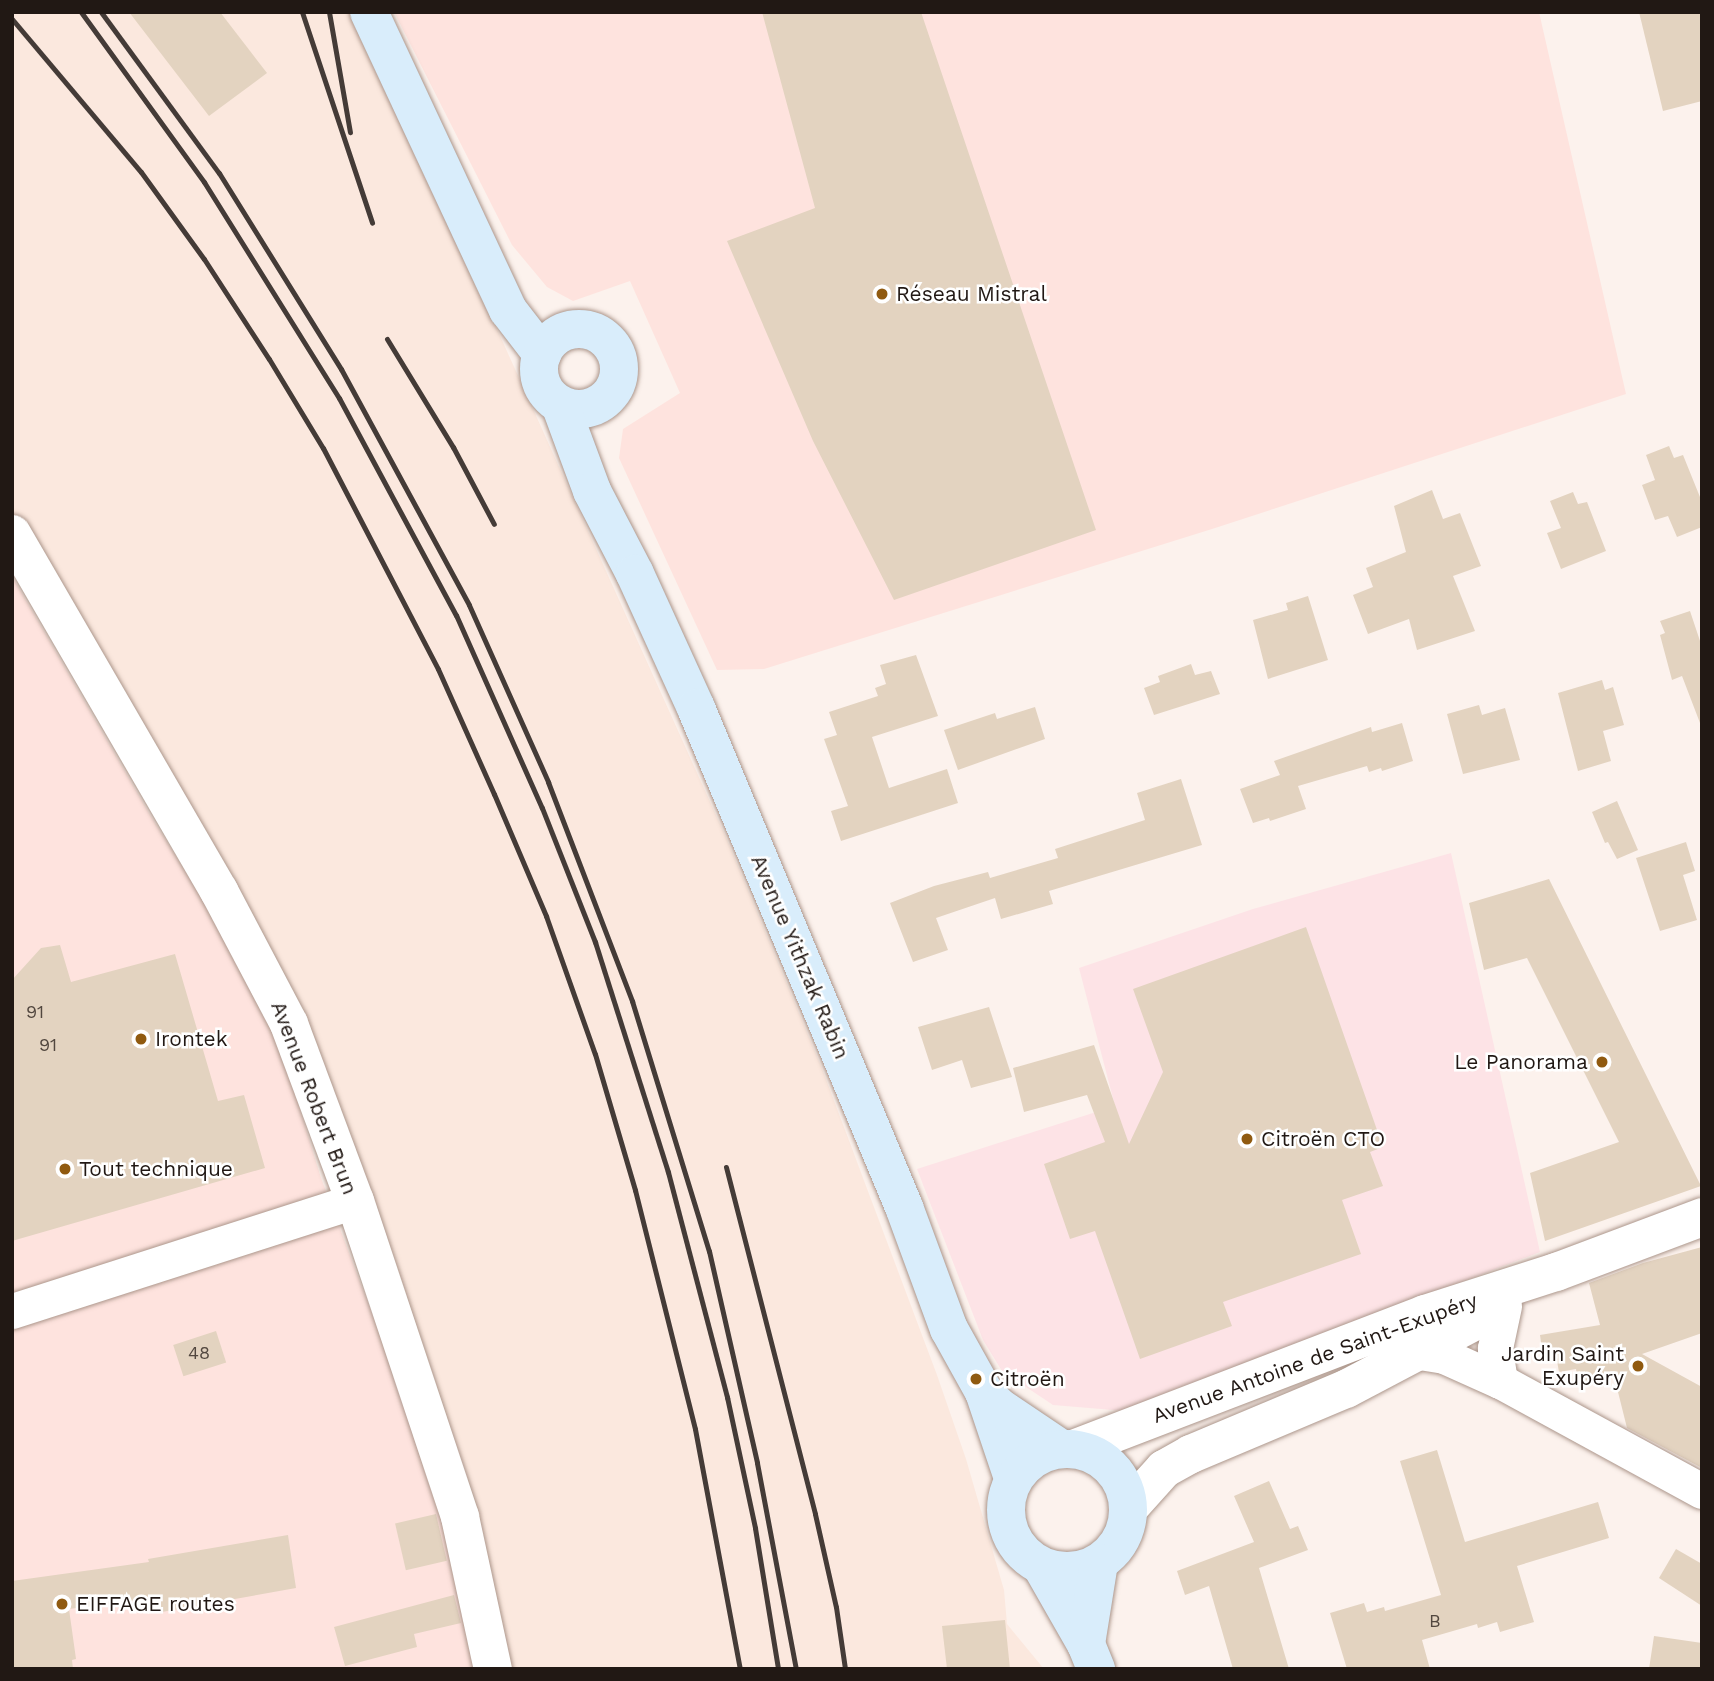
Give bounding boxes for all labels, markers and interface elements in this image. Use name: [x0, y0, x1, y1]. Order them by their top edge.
place label: Réseau Mistral: [896, 281, 1047, 307]
marker: Réseau Mistral: [874, 286, 890, 302]
street label: Avenue Yithzak Rabin: [745, 851, 855, 1063]
street label: Avenue Robert Brun: [265, 998, 363, 1198]
house number: 91: [26, 1001, 44, 1023]
place label: Irontek: [155, 1026, 228, 1052]
marker: Irontek: [133, 1031, 149, 1047]
house number: 91: [39, 1034, 57, 1056]
place label: Le Panorama: [1454, 1049, 1588, 1075]
marker: Le Panorama: [1594, 1054, 1610, 1070]
place label: Citroën CTO: [1261, 1126, 1385, 1152]
marker: Citroën CTO: [1239, 1131, 1255, 1147]
place label: Tout technique: [79, 1156, 233, 1182]
marker: Tout technique: [57, 1161, 73, 1177]
street label: Avenue Antoine de Saint-Exupéry: [1149, 1287, 1481, 1429]
place label: Jardin Saint Exupéry: [1501, 1341, 1624, 1391]
house number: 48: [188, 1342, 210, 1364]
marker: Jardin Saint Exupéry: [1630, 1358, 1646, 1374]
place label: Citroën: [990, 1366, 1065, 1392]
marker: Citroën: [968, 1371, 984, 1387]
place label: EIFFAGE routes: [76, 1591, 235, 1617]
marker: EIFFAGE routes: [54, 1596, 70, 1612]
house number: B: [1429, 1610, 1441, 1632]

